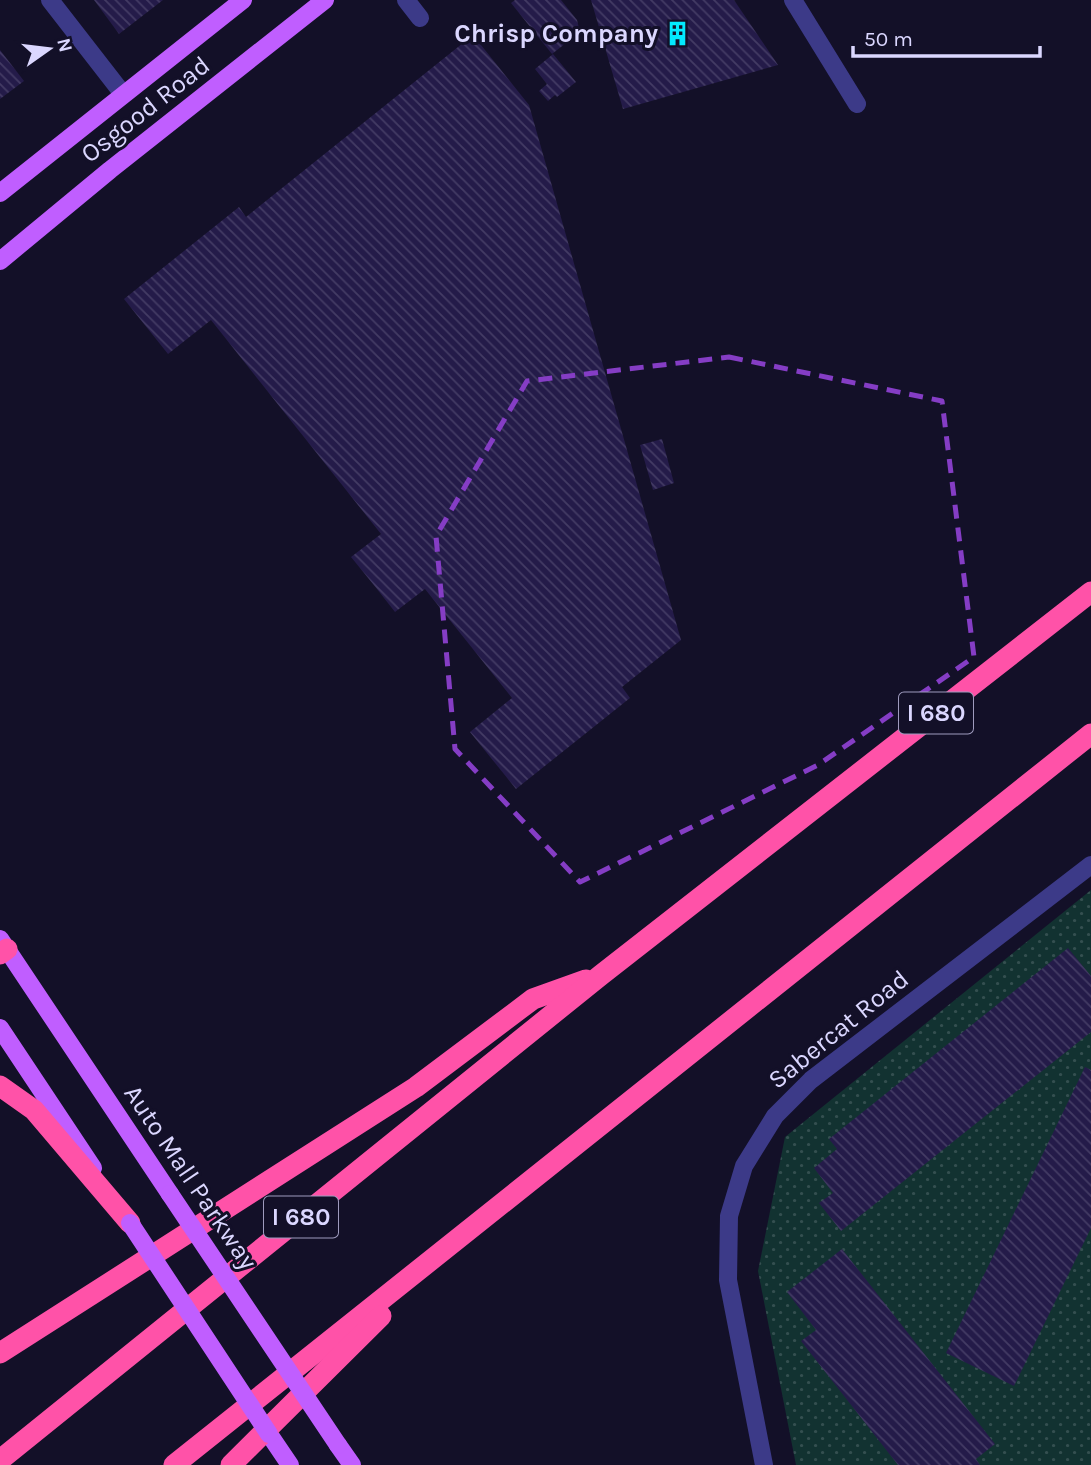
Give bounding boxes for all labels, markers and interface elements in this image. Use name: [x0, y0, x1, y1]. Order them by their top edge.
north arrow: [14, 14, 84, 84]
scale bar: [853, 14, 1040, 58]
place label: Chrisp Company: [454, 18, 658, 49]
building icon: Chrisp Company: [664, 19, 692, 47]
text: 50 m: [864, 27, 913, 51]
text: N: [52, 36, 77, 54]
street label: Osgood Road: [75, 49, 216, 169]
road number: I 680: [899, 692, 973, 734]
street label: Sabercat Road: [762, 963, 915, 1095]
street label: Auto Mall Parkway: [117, 1079, 264, 1275]
road number: I 680: [264, 1196, 338, 1238]

